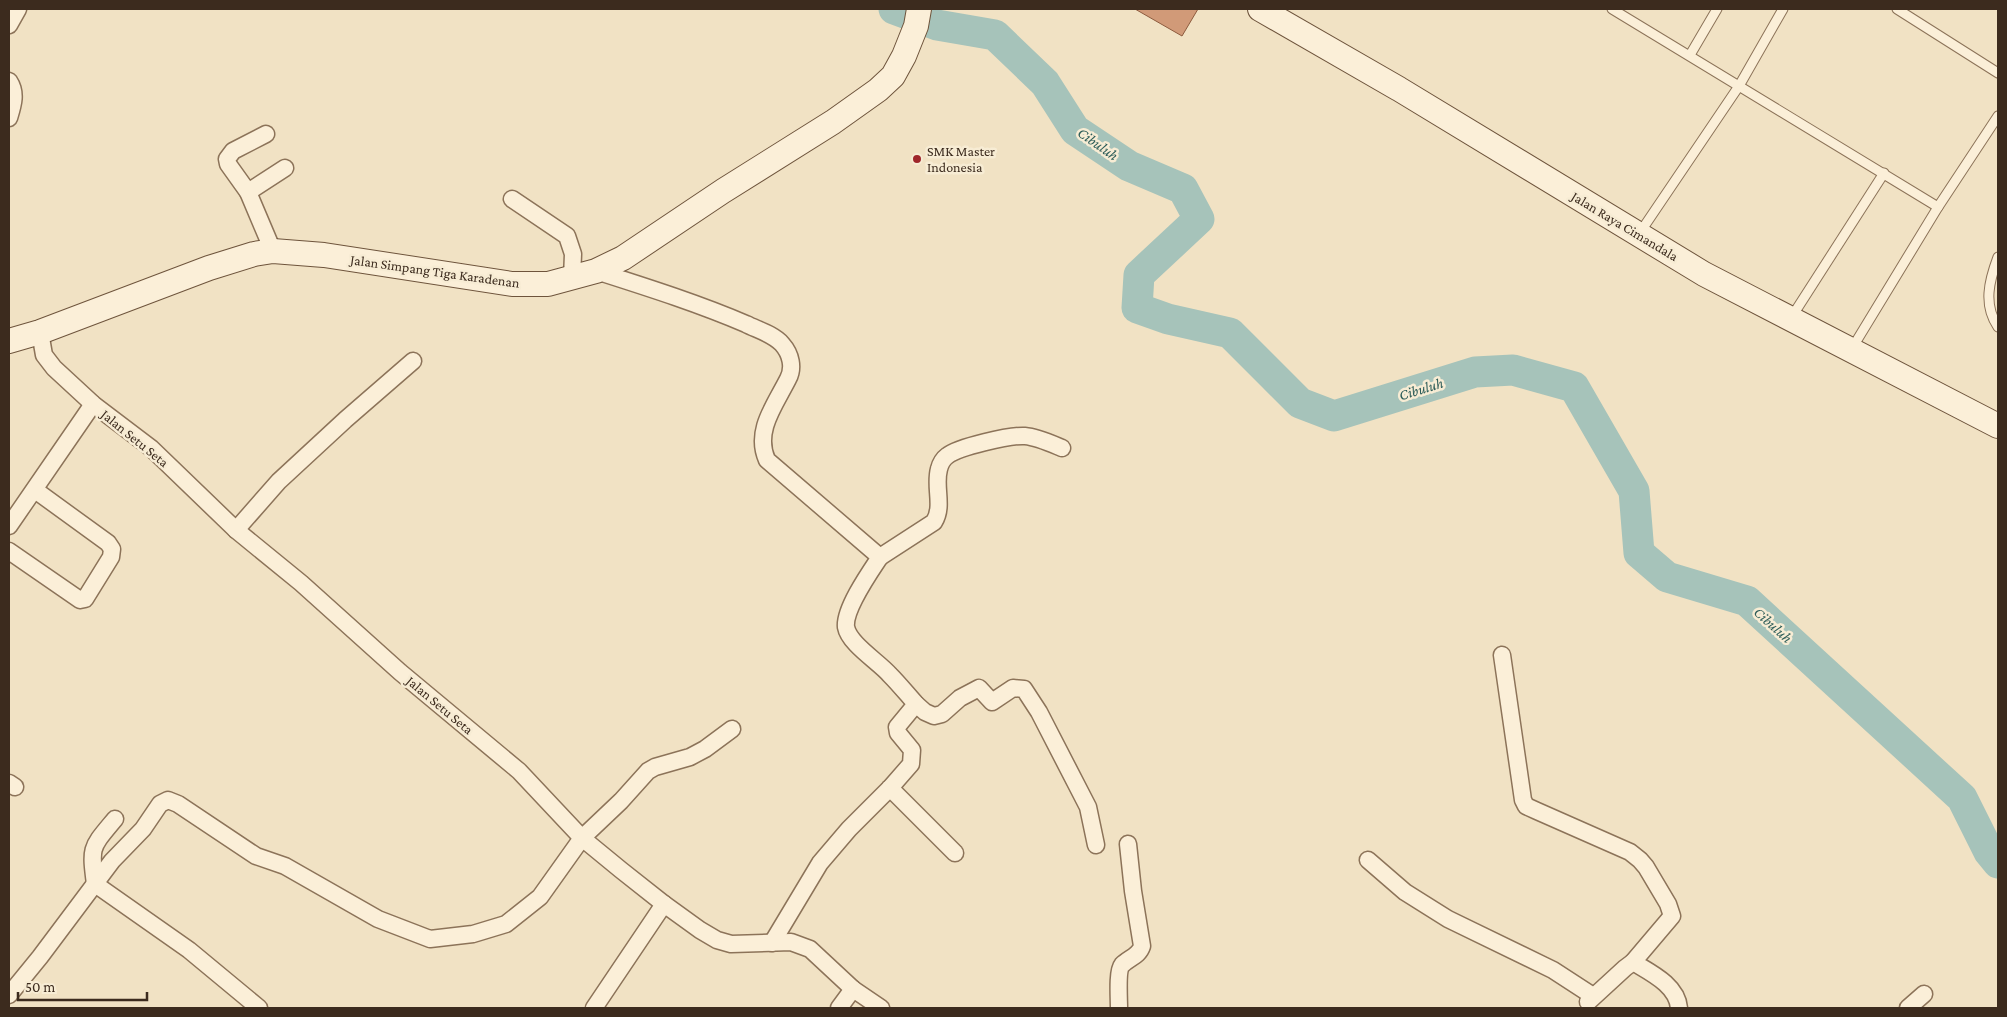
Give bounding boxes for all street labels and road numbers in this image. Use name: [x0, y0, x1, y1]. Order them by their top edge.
street label: Jalan Raya Cimandala: [1567, 187, 1682, 264]
street label: Jalan Simpang Tiga Karadenan: [347, 251, 521, 291]
street label: Jalan Setu Seta: [97, 405, 172, 470]
street label: Jalan Setu Seta: [402, 671, 477, 738]

